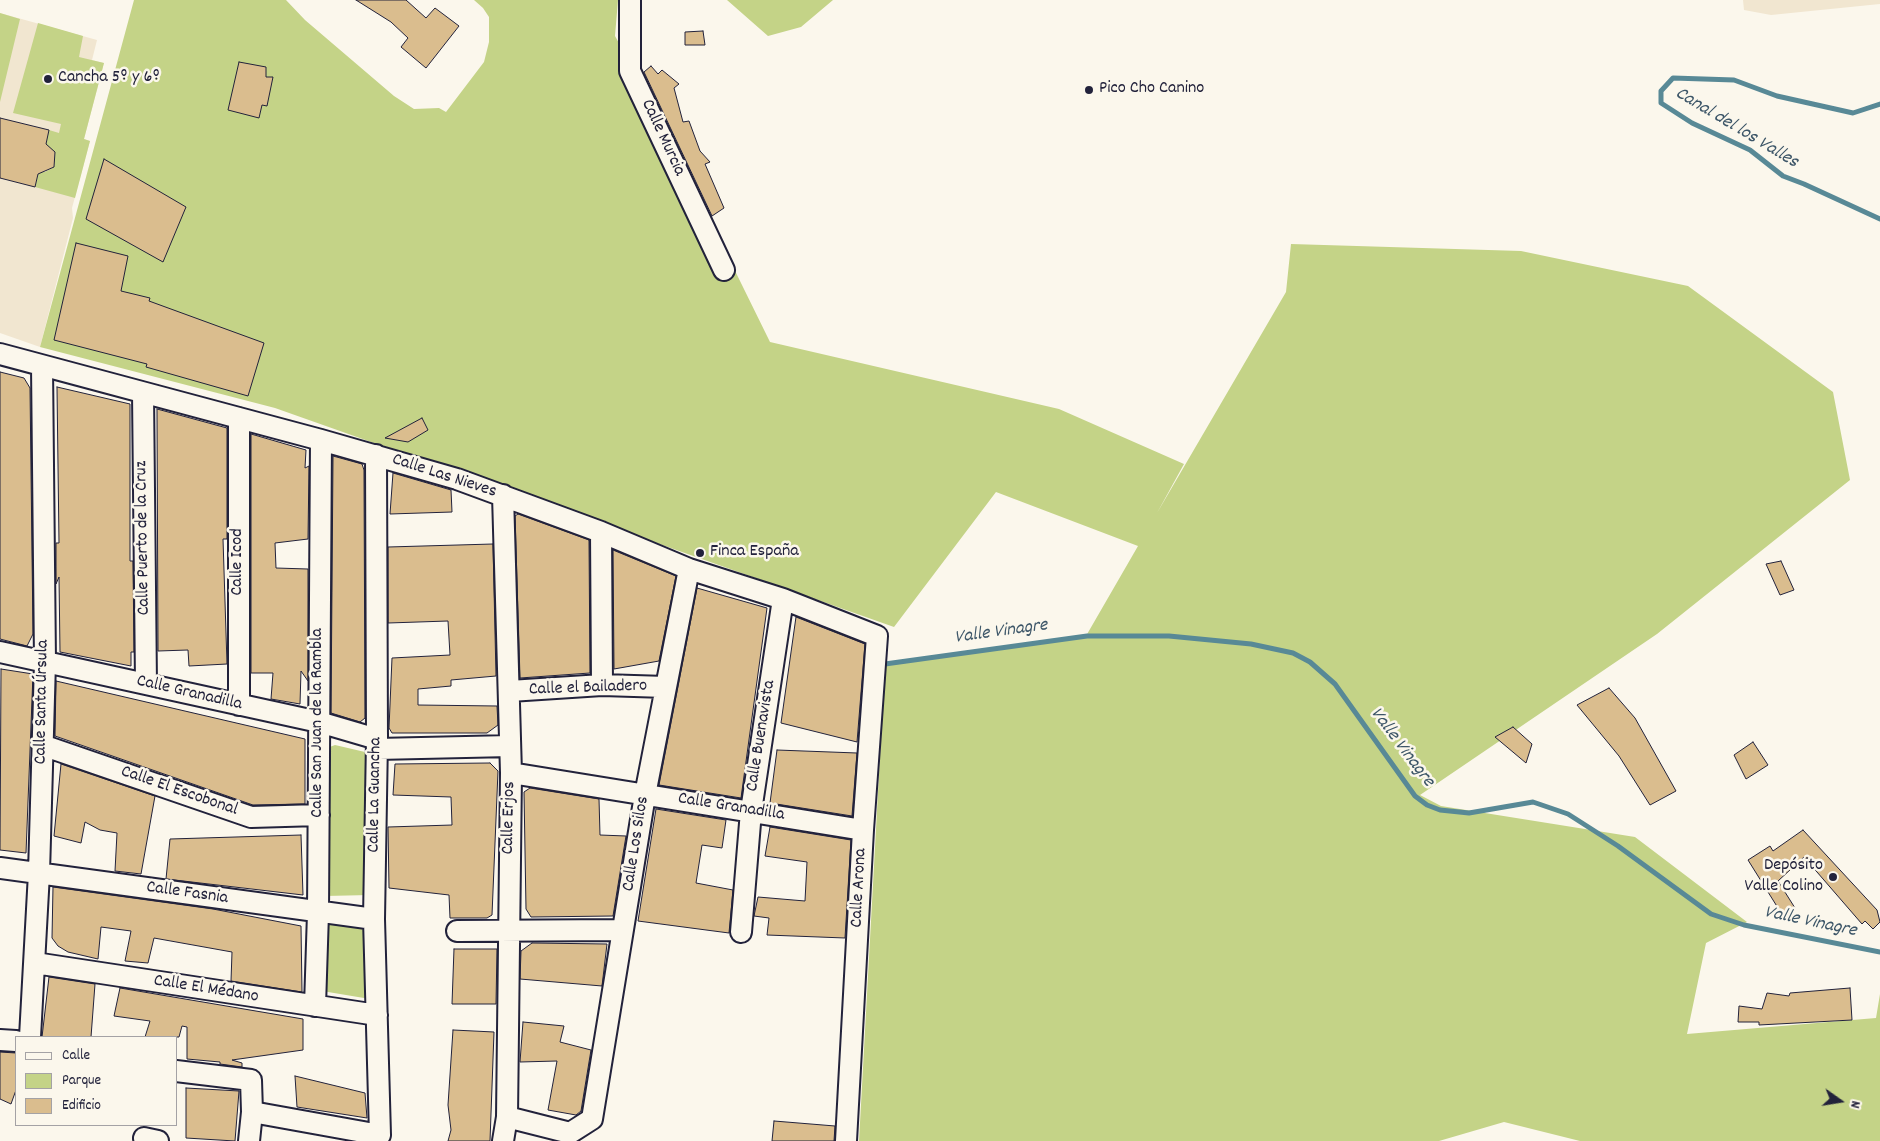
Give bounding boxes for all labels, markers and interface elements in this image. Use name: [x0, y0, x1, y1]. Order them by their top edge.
place label: Cancha 5º y 6º: [58, 68, 160, 90]
marker: Cancha 5º y 6º: [42, 73, 54, 85]
place label: Pico Cho Canino: [1099, 79, 1204, 101]
water label: Canal del los Valles: [1670, 83, 1802, 175]
marker: Pico Cho Canino: [1083, 84, 1095, 96]
street label: Calle Murcia: [635, 96, 689, 180]
street label: Calle Las Nieves: [389, 450, 499, 504]
street label: Calle Puerto de la Cruz: [132, 460, 156, 616]
street label: Calle Icod: [228, 528, 250, 596]
place label: Finca España: [710, 542, 799, 564]
marker: Finca España: [694, 547, 706, 559]
water label: Valle Vinagre: [953, 615, 1049, 651]
street label: Calle San Juan de la Rambla: [308, 628, 330, 818]
street label: Calle Santa Úrsula: [31, 639, 55, 765]
street label: Calle Granadilla: [134, 671, 244, 717]
street label: Calle el Bailadero: [529, 676, 647, 702]
street label: Calle Buenavista: [743, 679, 781, 793]
water label: Valle Vinagre: [1364, 704, 1438, 792]
street label: Calle La Guancha: [364, 737, 388, 853]
street label: Calle El Escobonal: [118, 762, 240, 822]
street label: Calle Erjos: [499, 781, 521, 855]
street label: Calle Granadilla: [676, 789, 786, 827]
street label: Calle Los Silos: [619, 795, 655, 893]
street label: Calle Arona: [847, 848, 873, 928]
place label: Depósito Valle Colino: [1744, 856, 1823, 899]
marker: Depósito Valle Colino: [1827, 871, 1839, 883]
street label: Calle Fasnia: [145, 878, 229, 910]
water label: Valle Vinagre: [1762, 902, 1858, 944]
street label: Calle El Médano: [152, 971, 260, 1009]
legend: [15, 1036, 178, 1126]
text: Calle: [62, 1045, 90, 1067]
text: Parque: [62, 1070, 101, 1092]
north arrow: [1815, 1076, 1865, 1126]
text: Edificio: [62, 1095, 101, 1117]
text: N: [1844, 1099, 1865, 1110]

